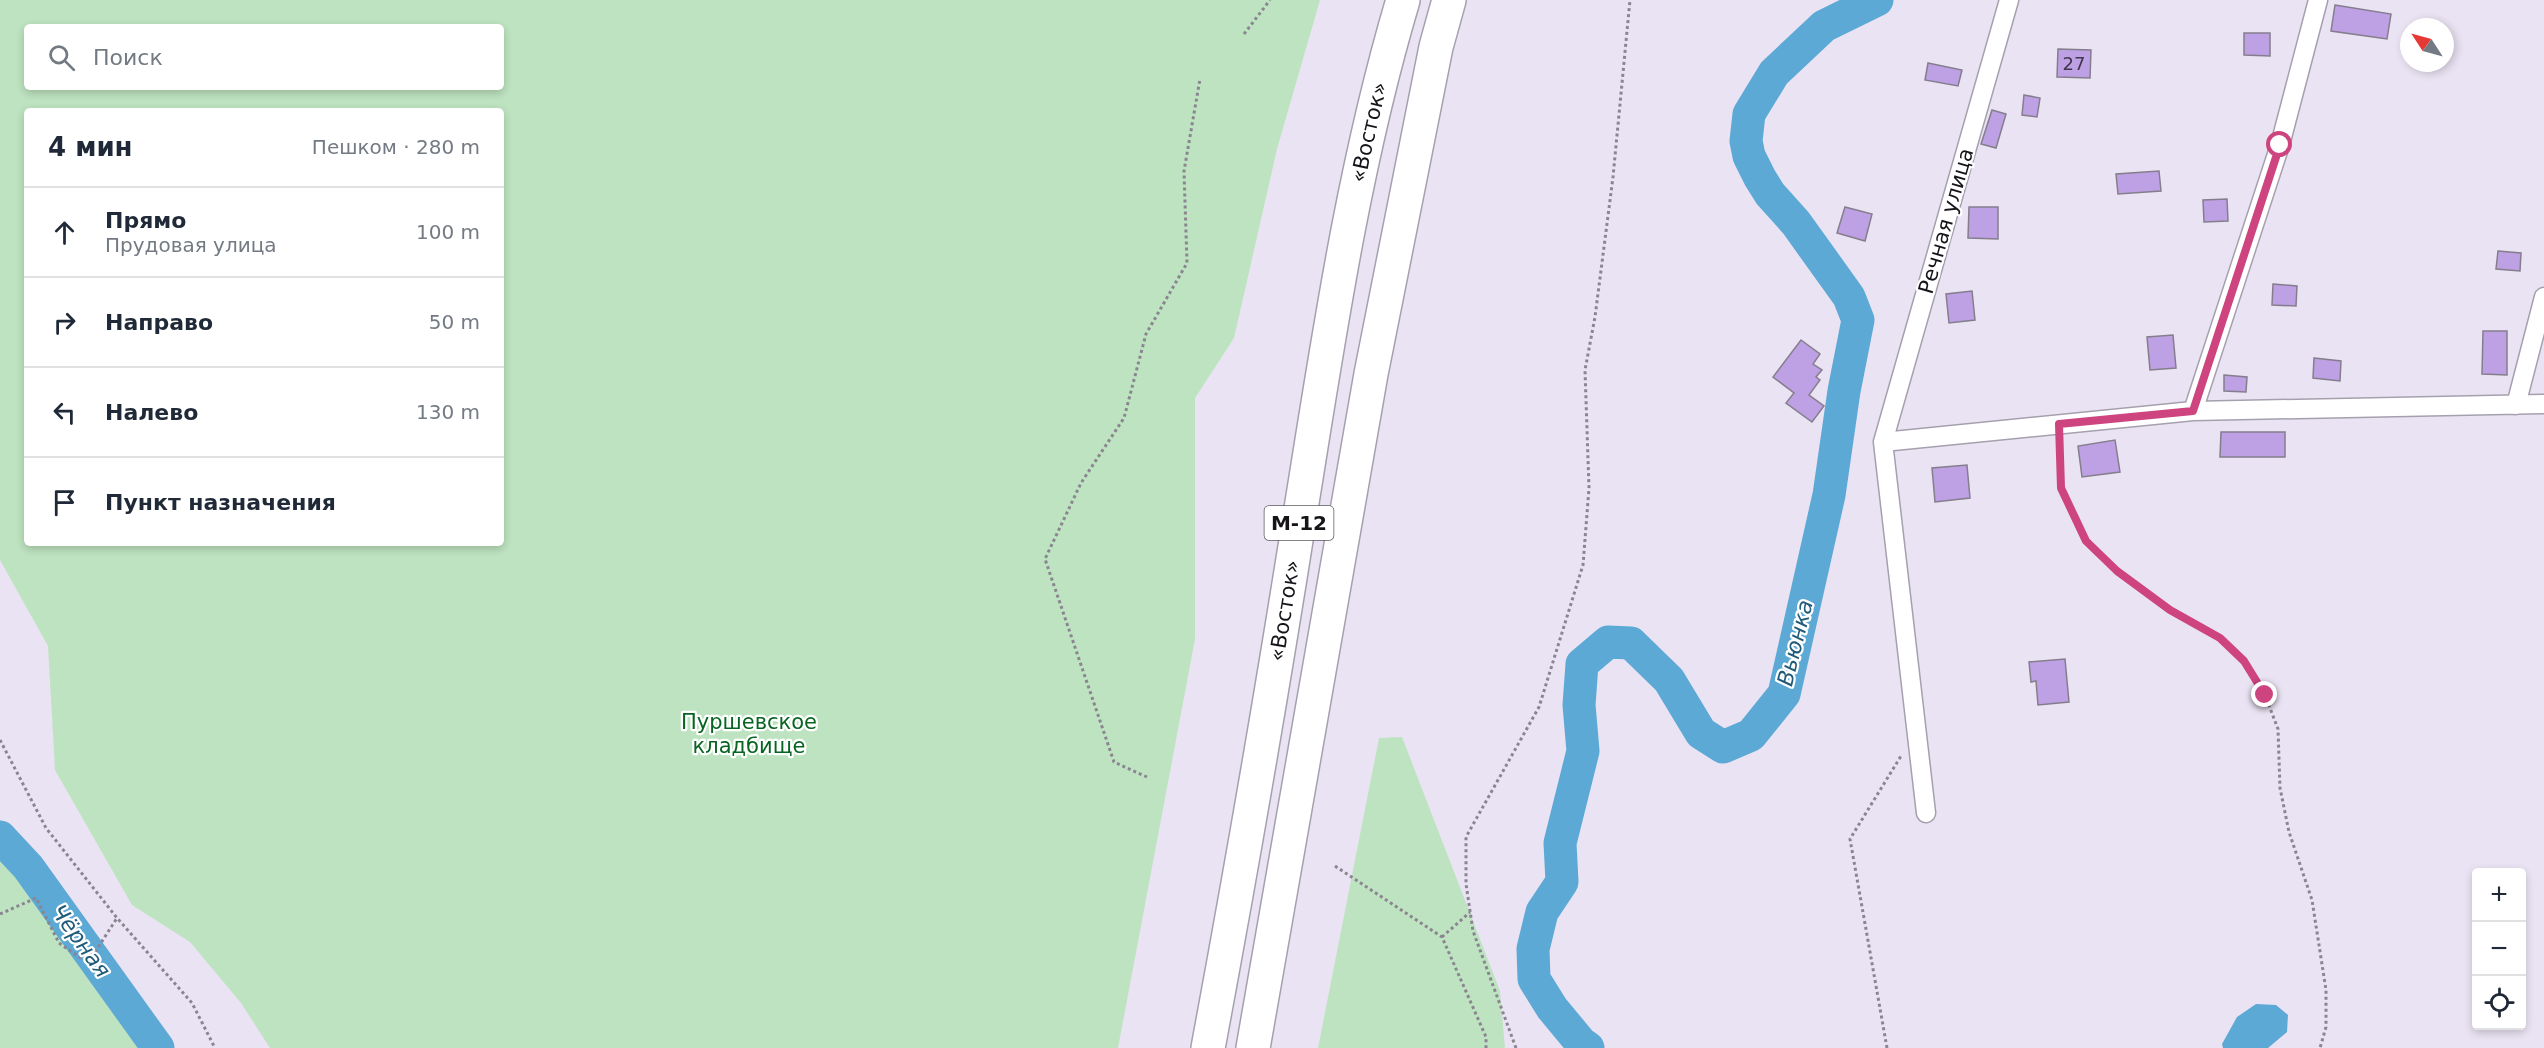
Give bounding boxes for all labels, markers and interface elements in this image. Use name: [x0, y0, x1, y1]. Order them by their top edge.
north arrow: [2400, 18, 2454, 72]
search box: [24, 24, 504, 90]
icon: search: [45, 41, 78, 74]
text: Поиск: [93, 45, 163, 70]
house number: 27: [2063, 53, 2085, 74]
street label: «Восток»: [1346, 79, 1392, 185]
route start: [2266, 131, 2292, 157]
text: 4 мин: [48, 132, 133, 162]
text: Пешком · 280 m: [312, 135, 480, 159]
street label: Речная улица: [1914, 145, 1978, 297]
text: Прямо: [105, 208, 186, 233]
icon: ahead: [48, 216, 81, 249]
text: 100 m: [416, 220, 480, 244]
text: Прудовая улица: [105, 233, 277, 257]
icon: right: [48, 306, 81, 339]
text: Направо: [105, 310, 213, 335]
text: 50 m: [429, 310, 480, 334]
icon: left: [48, 396, 81, 429]
text: Налево: [105, 400, 198, 425]
text: 130 m: [416, 400, 480, 424]
icon: arrive: [48, 486, 81, 519]
text: Пункт назначения: [105, 490, 336, 515]
road number: М-12: [1264, 506, 1334, 540]
street label: «Восток»: [1265, 558, 1305, 663]
water label: Вьюнка: [1772, 597, 1818, 689]
route end: [2251, 681, 2277, 707]
park label: Пуршевское кладбище: [681, 710, 817, 758]
map controls: [2472, 868, 2526, 1030]
button: +: [2472, 868, 2526, 922]
water label: Чёрная: [46, 900, 116, 982]
button: −: [2472, 922, 2526, 976]
button: locate: [2472, 976, 2526, 1030]

